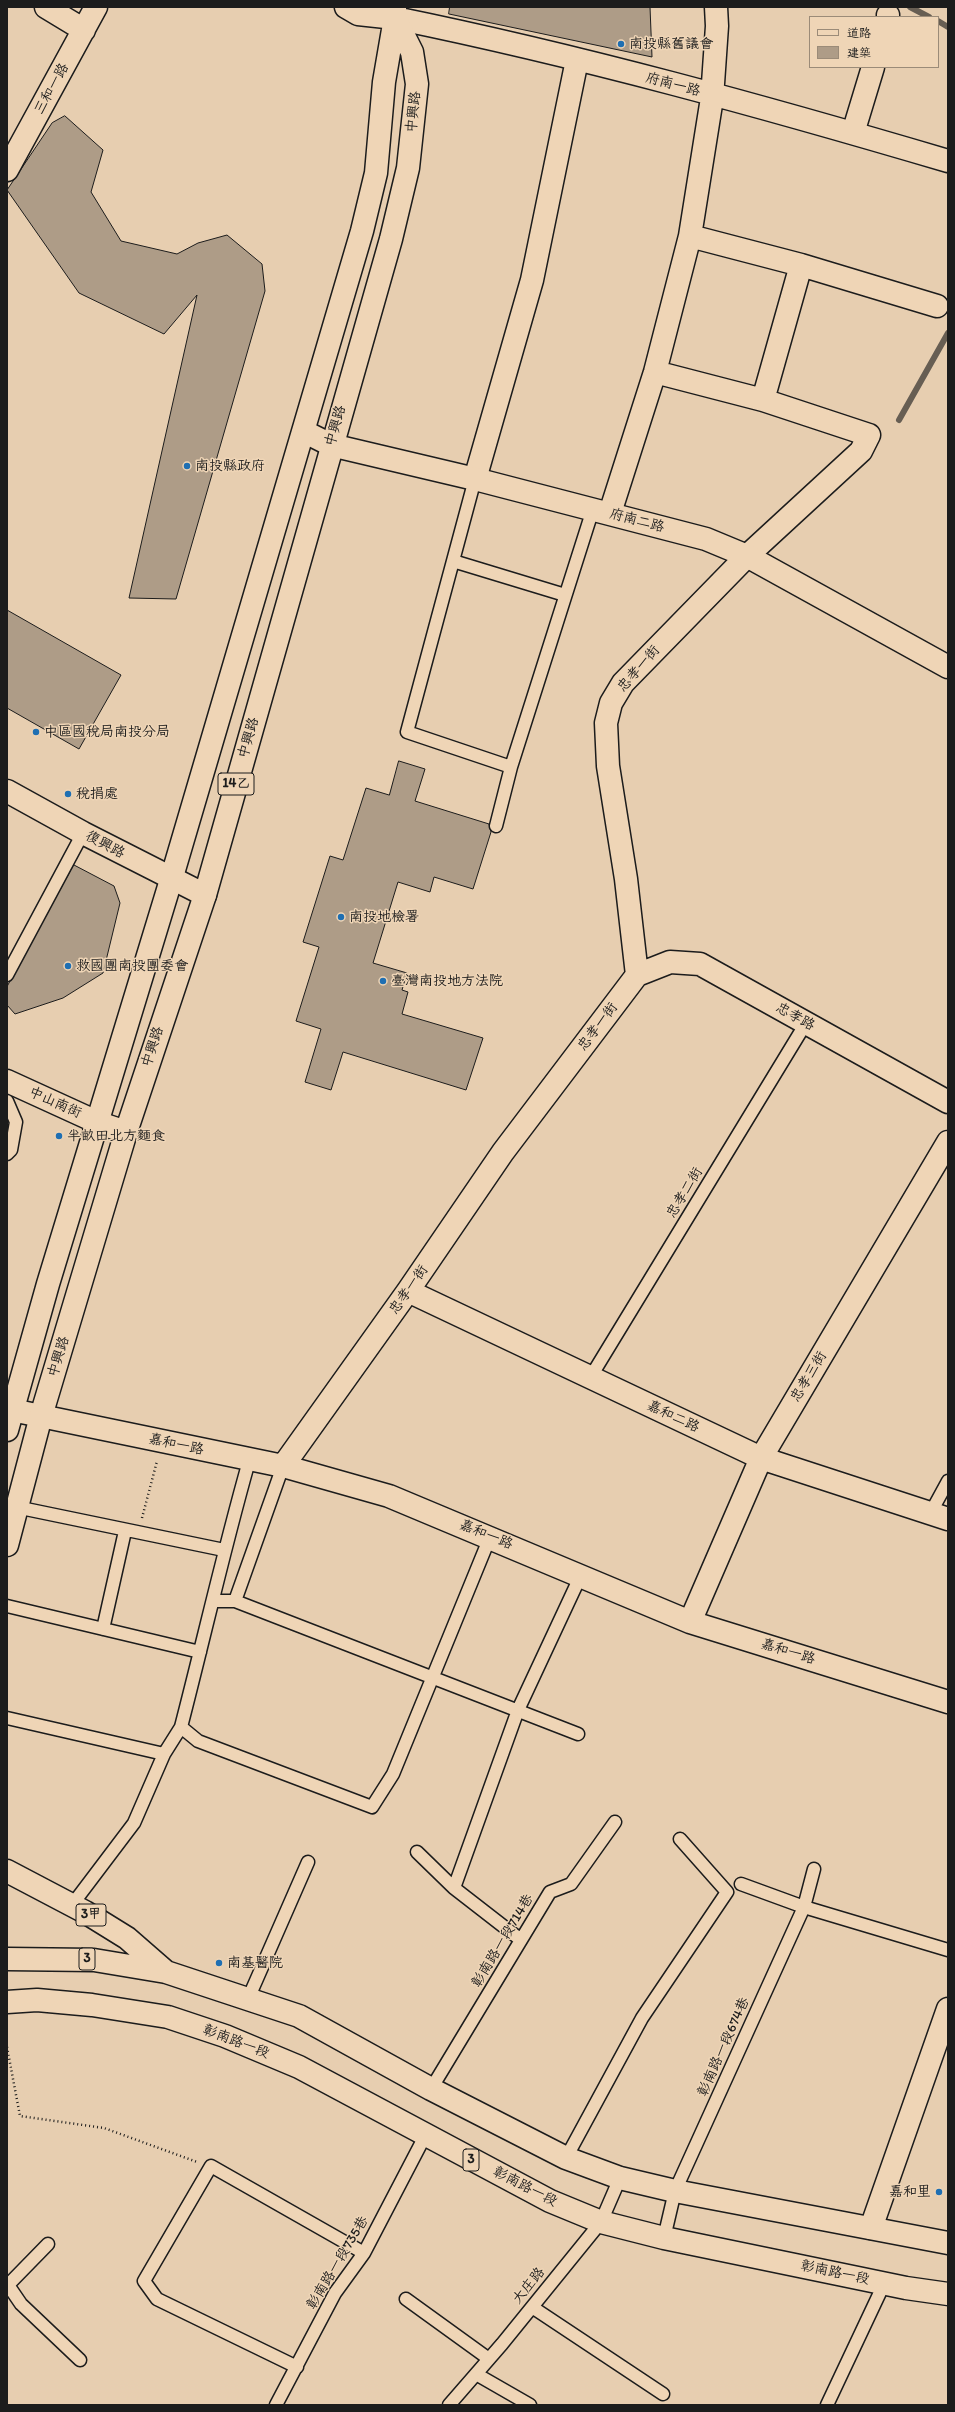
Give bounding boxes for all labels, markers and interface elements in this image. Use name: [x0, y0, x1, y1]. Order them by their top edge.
legend: [809, 16, 939, 68]
text: 道路: [847, 26, 871, 40]
place label: 南投縣舊議會: [629, 36, 713, 52]
marker: 南投縣舊議會: [616, 39, 626, 49]
text: 建築: [847, 46, 871, 60]
street label: 三和一路: [31, 60, 73, 118]
street label: 府南一路: [644, 70, 702, 100]
street label: 中興路: [403, 90, 425, 134]
street label: 中興路: [322, 403, 350, 449]
place label: 南投縣政府: [195, 458, 265, 474]
marker: 南投縣政府: [182, 461, 192, 471]
street label: 府南二路: [608, 506, 666, 536]
street label: 忠孝一街: [614, 642, 664, 696]
street label: 中興路: [235, 715, 263, 761]
place label: 中區國稅局南投分局: [44, 724, 170, 740]
marker: 中區國稅局南投分局: [31, 727, 41, 737]
road number: 14乙: [218, 773, 254, 795]
place label: 稅捐處: [76, 786, 118, 802]
marker: 稅捐處: [63, 789, 73, 799]
street label: 復興路: [83, 828, 127, 862]
place label: 南投地檢署: [349, 909, 419, 925]
marker: 南投地檢署: [336, 912, 346, 922]
place label: 救國團南投團委會: [76, 958, 188, 974]
marker: 救國團南投團委會: [63, 961, 73, 971]
place label: 臺灣南投地方法院: [391, 973, 503, 989]
marker: 臺灣南投地方法院: [378, 976, 388, 986]
street label: 忠孝路: [773, 999, 817, 1035]
street label: 忠孝一街: [574, 1000, 622, 1054]
street label: 中興路: [139, 1024, 167, 1070]
street label: 中山南街: [26, 1084, 84, 1122]
place label: 半畝田北方麵食: [67, 1128, 165, 1144]
marker: 半畝田北方麵食: [54, 1131, 64, 1141]
street label: 忠孝二街: [663, 1165, 707, 1221]
street label: 忠孝一街: [386, 1262, 432, 1318]
street label: 中興路: [45, 1334, 73, 1380]
street label: 忠孝三街: [787, 1349, 831, 1405]
street label: 嘉和二路: [644, 1398, 702, 1436]
street label: 嘉和一路: [147, 1431, 205, 1459]
street label: 嘉和一路: [457, 1517, 515, 1553]
street label: 嘉和一路: [759, 1636, 817, 1668]
street label: 彰南路一段714巷: [469, 1891, 537, 1991]
road number: 3甲: [76, 1904, 106, 1926]
road number: 3: [79, 1948, 95, 1970]
place label: 南基醫院: [227, 1955, 283, 1971]
marker: 南基醫院: [214, 1958, 224, 1968]
street label: 彰南路一段674巷: [695, 1995, 753, 2099]
street label: 彰南路一段: [200, 2022, 272, 2062]
road number: 3: [463, 2149, 479, 2171]
street label: 彰南路一段: [490, 2164, 560, 2210]
place label: 嘉和里: [889, 2184, 931, 2200]
marker: 嘉和里: [934, 2187, 944, 2197]
street label: 彰南路一段735巷: [304, 2213, 372, 2313]
street label: 彰南路一段: [799, 2258, 871, 2288]
street label: 大庄路: [509, 2264, 549, 2308]

